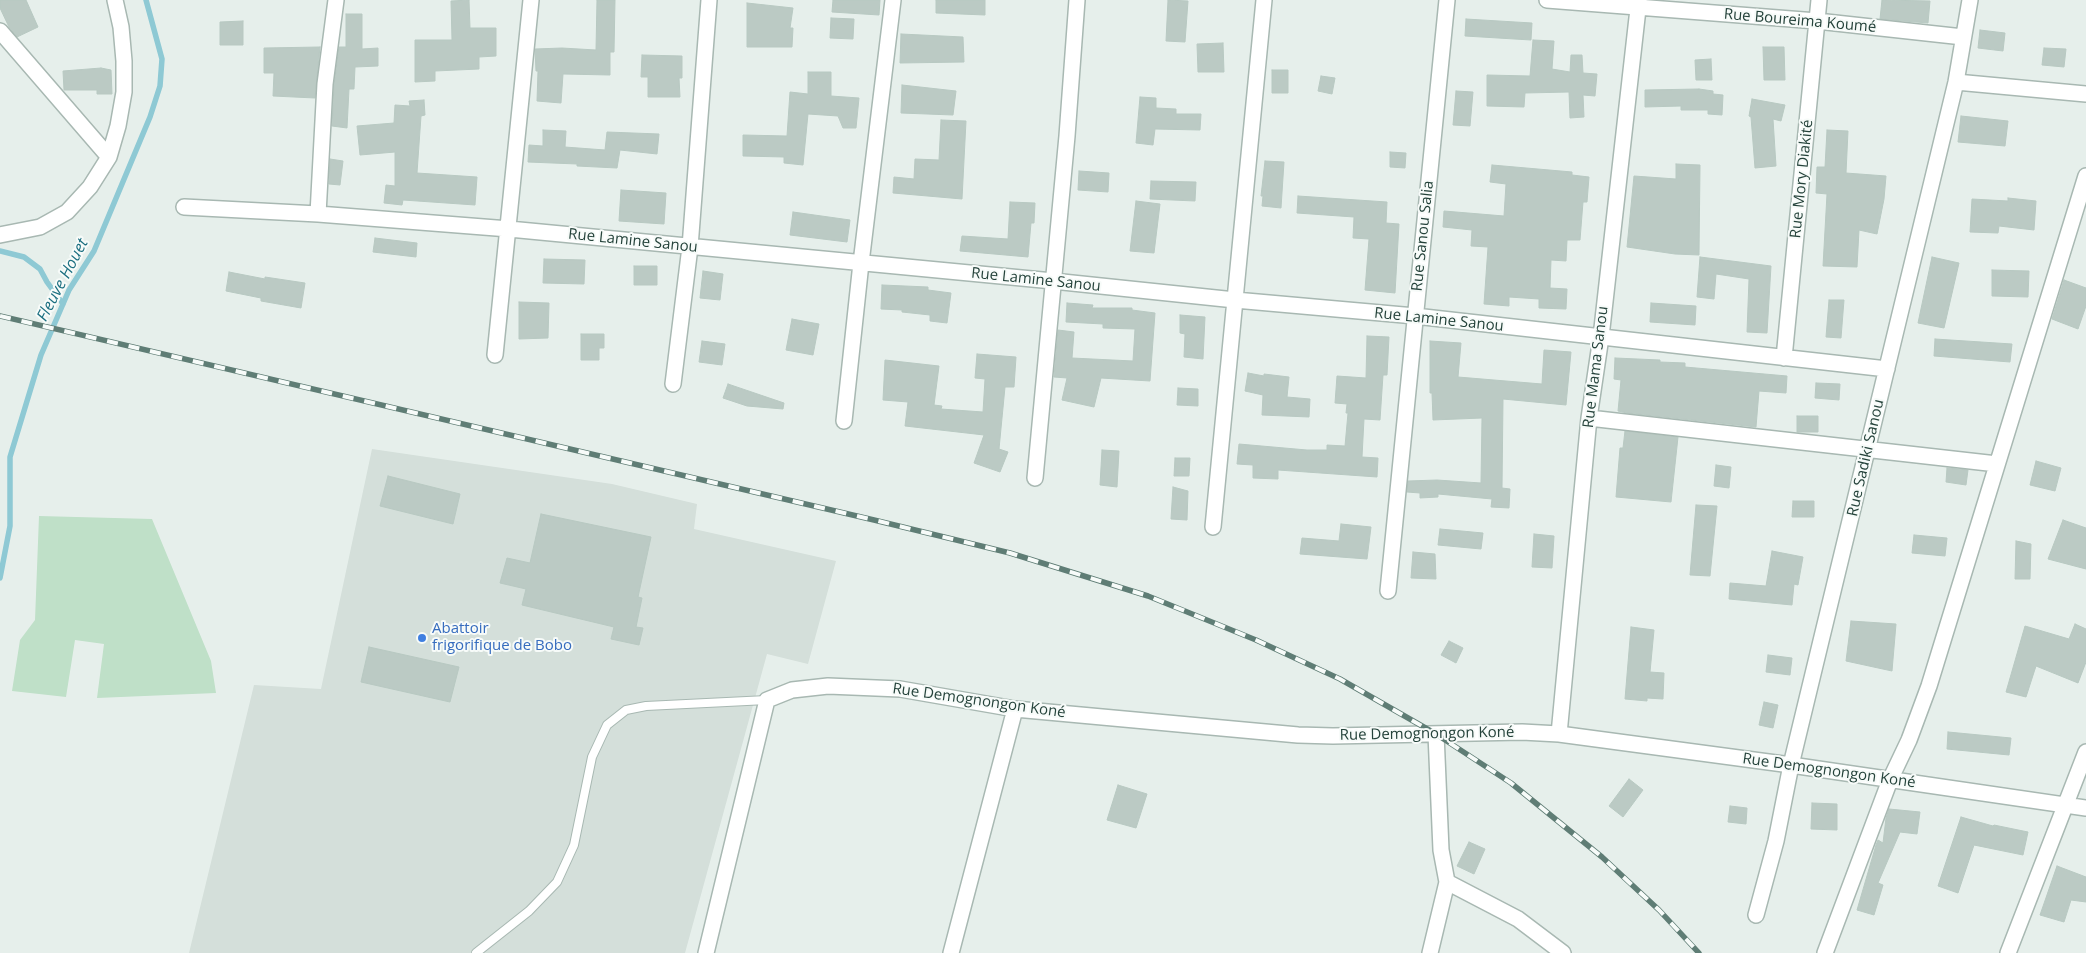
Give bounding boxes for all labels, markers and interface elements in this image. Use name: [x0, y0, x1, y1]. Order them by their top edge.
street label: Rue Boureima Koumé: [1723, 5, 1877, 37]
street label: Rue Mory Diakité: [1787, 119, 1817, 239]
street label: Rue Sanou Salia: [1408, 180, 1438, 292]
street label: Rue Lamine Sanou: [567, 225, 699, 257]
water label: Fleuve Houet: [33, 235, 93, 325]
street label: Rue Lamine Sanou: [970, 264, 1102, 296]
street label: Rue Lamine Sanou: [1373, 304, 1505, 336]
street label: Rue Mama Sanou: [1580, 305, 1612, 429]
street label: Rue Sadiki Sanou: [1844, 398, 1888, 518]
place label: Abattoir frigorifique de Bobo: [432, 620, 572, 655]
marker: Abattoir frigorifique de Bobo: [416, 632, 428, 644]
street label: Rue Demognongon Koné: [891, 680, 1067, 722]
street label: Rue Demognongon Koné: [1340, 723, 1514, 745]
street label: Rue Demognongon Koné: [1741, 750, 1917, 792]

